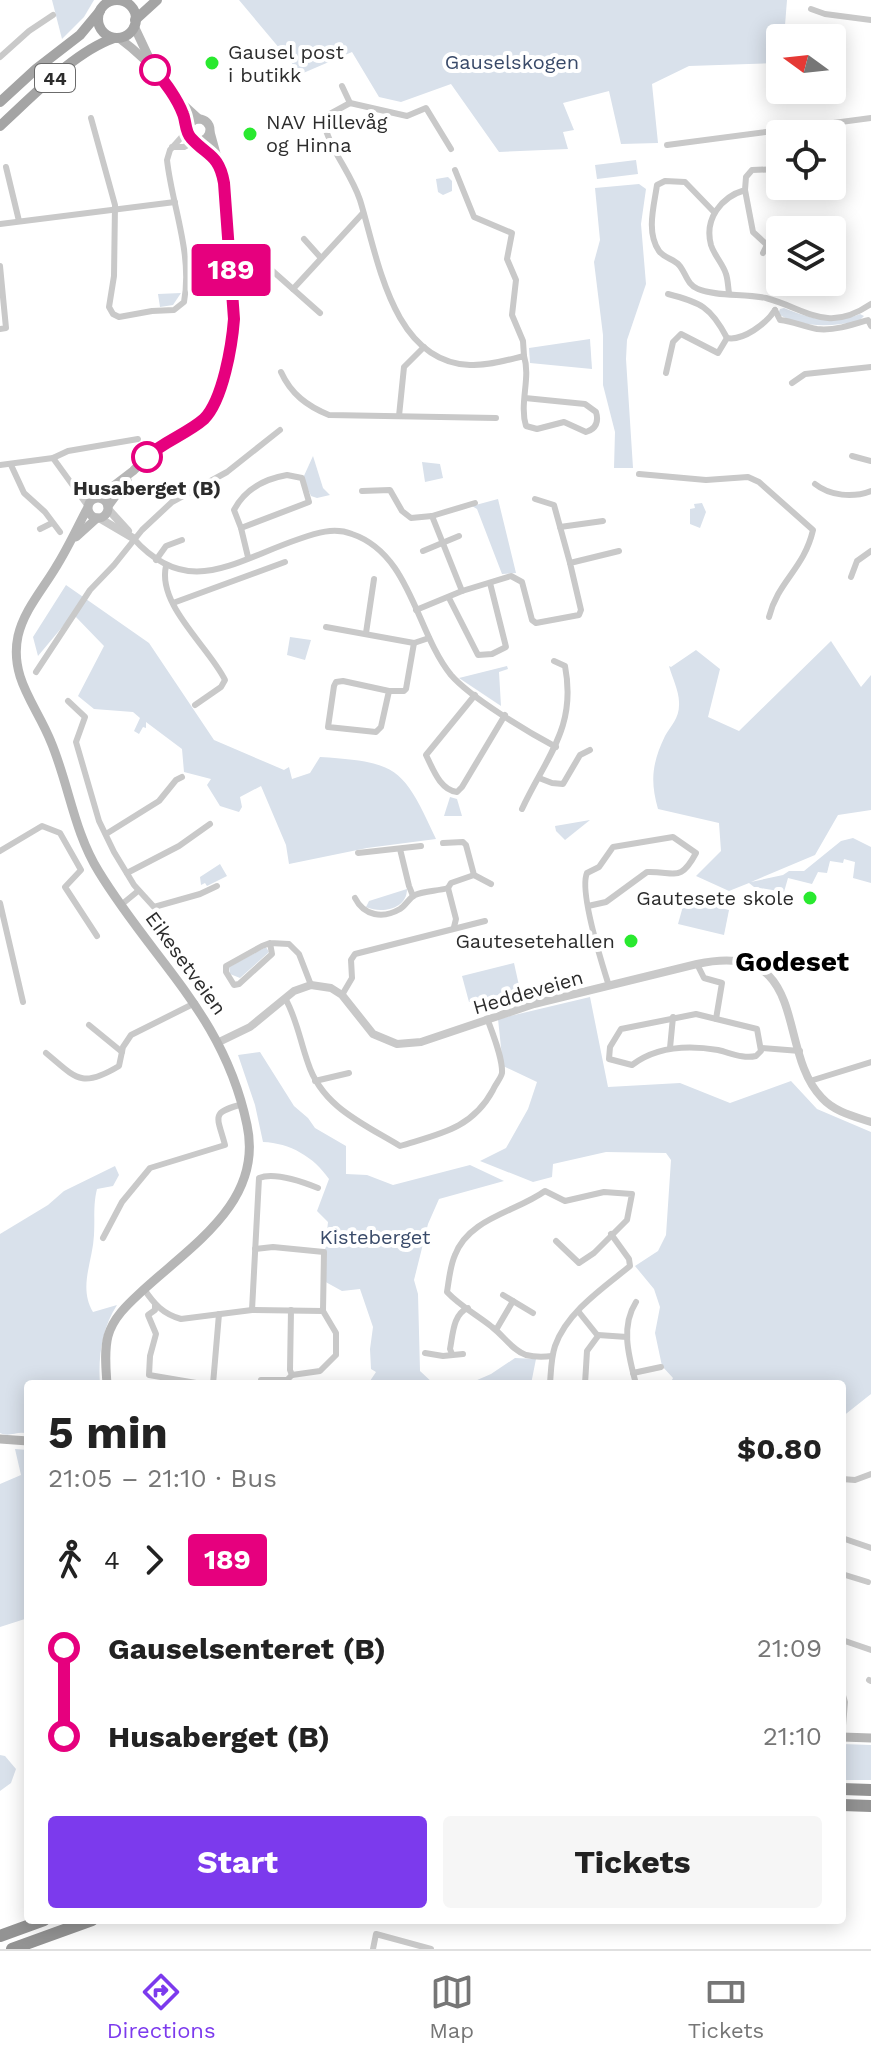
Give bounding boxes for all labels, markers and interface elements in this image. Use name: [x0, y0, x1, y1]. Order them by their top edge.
north arrow: [766, 24, 846, 104]
map controls: [766, 24, 846, 296]
place label: Gausel post i butikk: [228, 40, 345, 87]
park label: Gauselskogen: [445, 50, 579, 74]
marker: Gausel post i butikk: [203, 54, 221, 72]
unlabelled marker: [140, 55, 170, 85]
road number: 44: [35, 64, 75, 92]
place label: NAV Hillevåg og Hinna: [266, 110, 388, 157]
button: locate: [766, 120, 846, 200]
marker: NAV Hillevåg og Hinna: [241, 125, 259, 143]
button: layers: [766, 216, 846, 296]
line badge: 189: [185, 244, 277, 296]
text: 189: [208, 253, 254, 286]
marker: Husaberget (B): [132, 442, 162, 472]
place label: Husaberget (B): [73, 476, 221, 500]
place label: Gautesete skole: [636, 886, 794, 910]
marker: Gautesete skole: [801, 889, 819, 907]
street label: Eikesetveien: [140, 907, 232, 1019]
place label: Gautesetehallen: [455, 929, 615, 953]
marker: Gautesetehallen: [622, 932, 640, 950]
district label: Godeset: [735, 945, 849, 978]
street label: Heddeveien: [470, 965, 586, 1019]
park label: Kisteberget: [320, 1225, 431, 1249]
text: 5 min: [48, 1407, 168, 1459]
text: $0.80: [737, 1431, 822, 1466]
text: 21:05 – 21:10 · Bus: [48, 1463, 277, 1493]
icon: walk: [48, 1538, 92, 1582]
icon: forward: [132, 1538, 176, 1582]
text: 189: [204, 1543, 251, 1576]
text: 4: [104, 1545, 120, 1575]
text: Gauselsenteret (B): [108, 1631, 386, 1666]
text: 21:09: [757, 1633, 822, 1663]
text: Husaberget (B): [108, 1719, 330, 1754]
text: 21:10: [763, 1721, 822, 1751]
button: Start: [48, 1816, 427, 1908]
button: Tickets: [443, 1816, 822, 1908]
tab: Directions: [107, 1970, 216, 2043]
tab: Map: [429, 1970, 474, 2043]
tab: Tickets: [688, 1970, 764, 2043]

